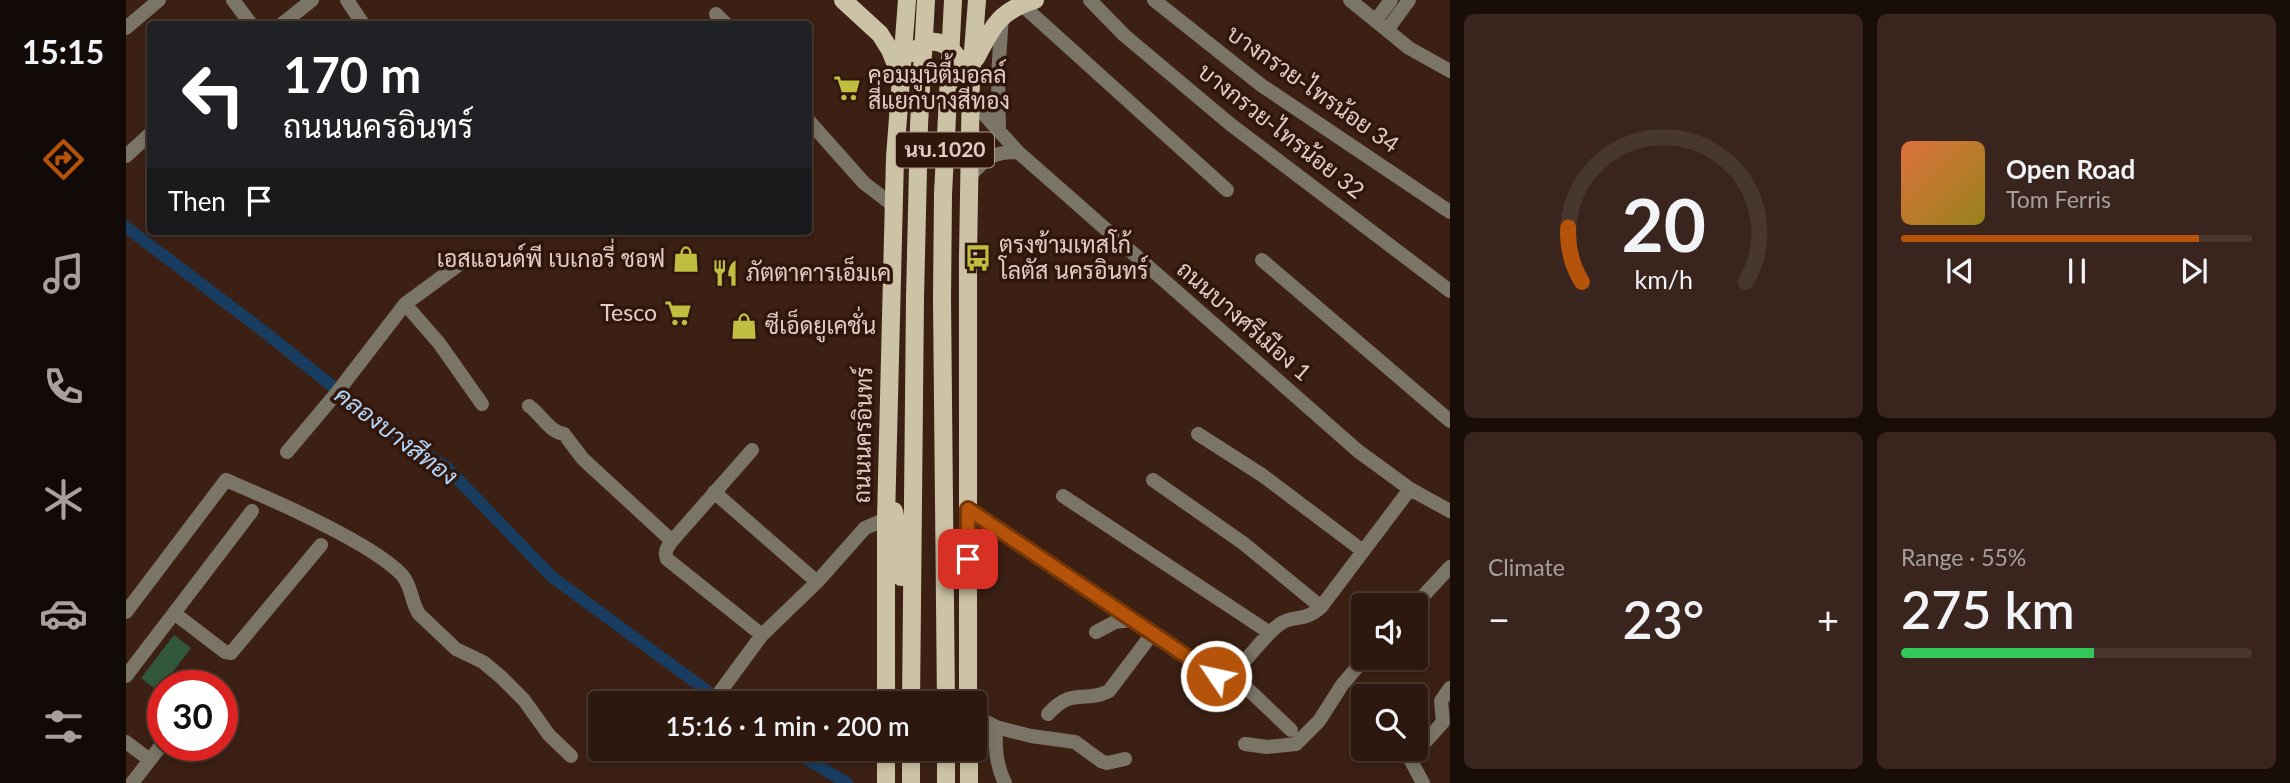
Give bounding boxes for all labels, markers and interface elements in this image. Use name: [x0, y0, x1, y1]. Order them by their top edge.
street label: บางกรวย-ไทรน้อย 34: [1222, 18, 1405, 158]
text: 15:15: [22, 32, 104, 71]
text: 170 m: [283, 45, 421, 103]
icon: left: [168, 49, 259, 140]
place label: คอมมูนิตี้มอลล์ สี่แยกบางสีทอง: [868, 53, 1010, 114]
street label: บางกรวย-ไทรน้อย 32: [1193, 56, 1371, 204]
supermarket icon: คอมมูนิตี้มอลล์ สี่แยกบางสีทอง: [832, 73, 862, 103]
text: ถนนนครอินทร์: [283, 106, 473, 145]
road number: นบ.1020: [896, 132, 994, 168]
icon: directions: [39, 135, 88, 184]
text: Open Road: [2006, 153, 2135, 185]
text: 20: [1621, 180, 1706, 268]
icon: arrive: [240, 182, 278, 220]
text: Then: [168, 185, 226, 217]
text: Tom Ferris: [2006, 185, 2111, 213]
place label: ตรงข้ามเทสโก้ โลตัส นครอินทร์: [997, 229, 1148, 284]
place label: เอสแอนด์พี เบเกอรี่ ชอฟ: [437, 238, 665, 272]
bus stop icon: ตรงข้ามเทสโก้ โลตัส นครอินทร์: [963, 243, 993, 273]
shop icon: เอสแอนด์พี เบเกอรี่ ชอฟ: [671, 244, 701, 274]
icon: music: [39, 249, 88, 298]
icon: previous: [1941, 252, 1979, 290]
icon: pause: [2058, 252, 2096, 290]
icon: next: [2175, 252, 2213, 290]
street label: ถนนบางศรีเมือง 1: [1172, 254, 1317, 386]
place label: ภัตตาคารเอ็มเค: [746, 256, 891, 286]
restaurant icon: ภัตตาคารเอ็มเค: [710, 258, 740, 288]
text: km/h: [1634, 264, 1693, 294]
place label: Tesco: [600, 298, 657, 326]
supermarket icon: Tesco: [663, 298, 693, 328]
place label: ซีเอ็ดยูเคชั่น: [765, 306, 876, 343]
shop icon: ซีเอ็ดยูเคชั่น: [729, 311, 759, 341]
icon: phone: [39, 362, 88, 411]
street label: ถนนนครอินทร์: [846, 366, 877, 504]
water label: คลองบางสีทอง: [330, 379, 464, 490]
icon: climate: [39, 475, 88, 524]
pin: [938, 529, 998, 589]
icon: arrive: [949, 540, 987, 578]
text: Range · 55%: [1901, 543, 2026, 571]
text: Climate: [1488, 553, 1565, 581]
text: 275 km: [1901, 578, 2075, 640]
text: 23°: [1623, 588, 1704, 650]
icon: car: [39, 589, 88, 638]
map controls: [1351, 593, 1428, 761]
button: sound: [1351, 593, 1428, 670]
text: −: [1488, 596, 1510, 642]
text: +: [1817, 596, 1839, 642]
position arrow: [1179, 639, 1253, 713]
speed limit sign: 30: [147, 670, 238, 761]
button: search: [1351, 684, 1428, 761]
icon: filters: [39, 702, 88, 751]
text: 15:16 · 1 min · 200 m: [665, 710, 910, 742]

